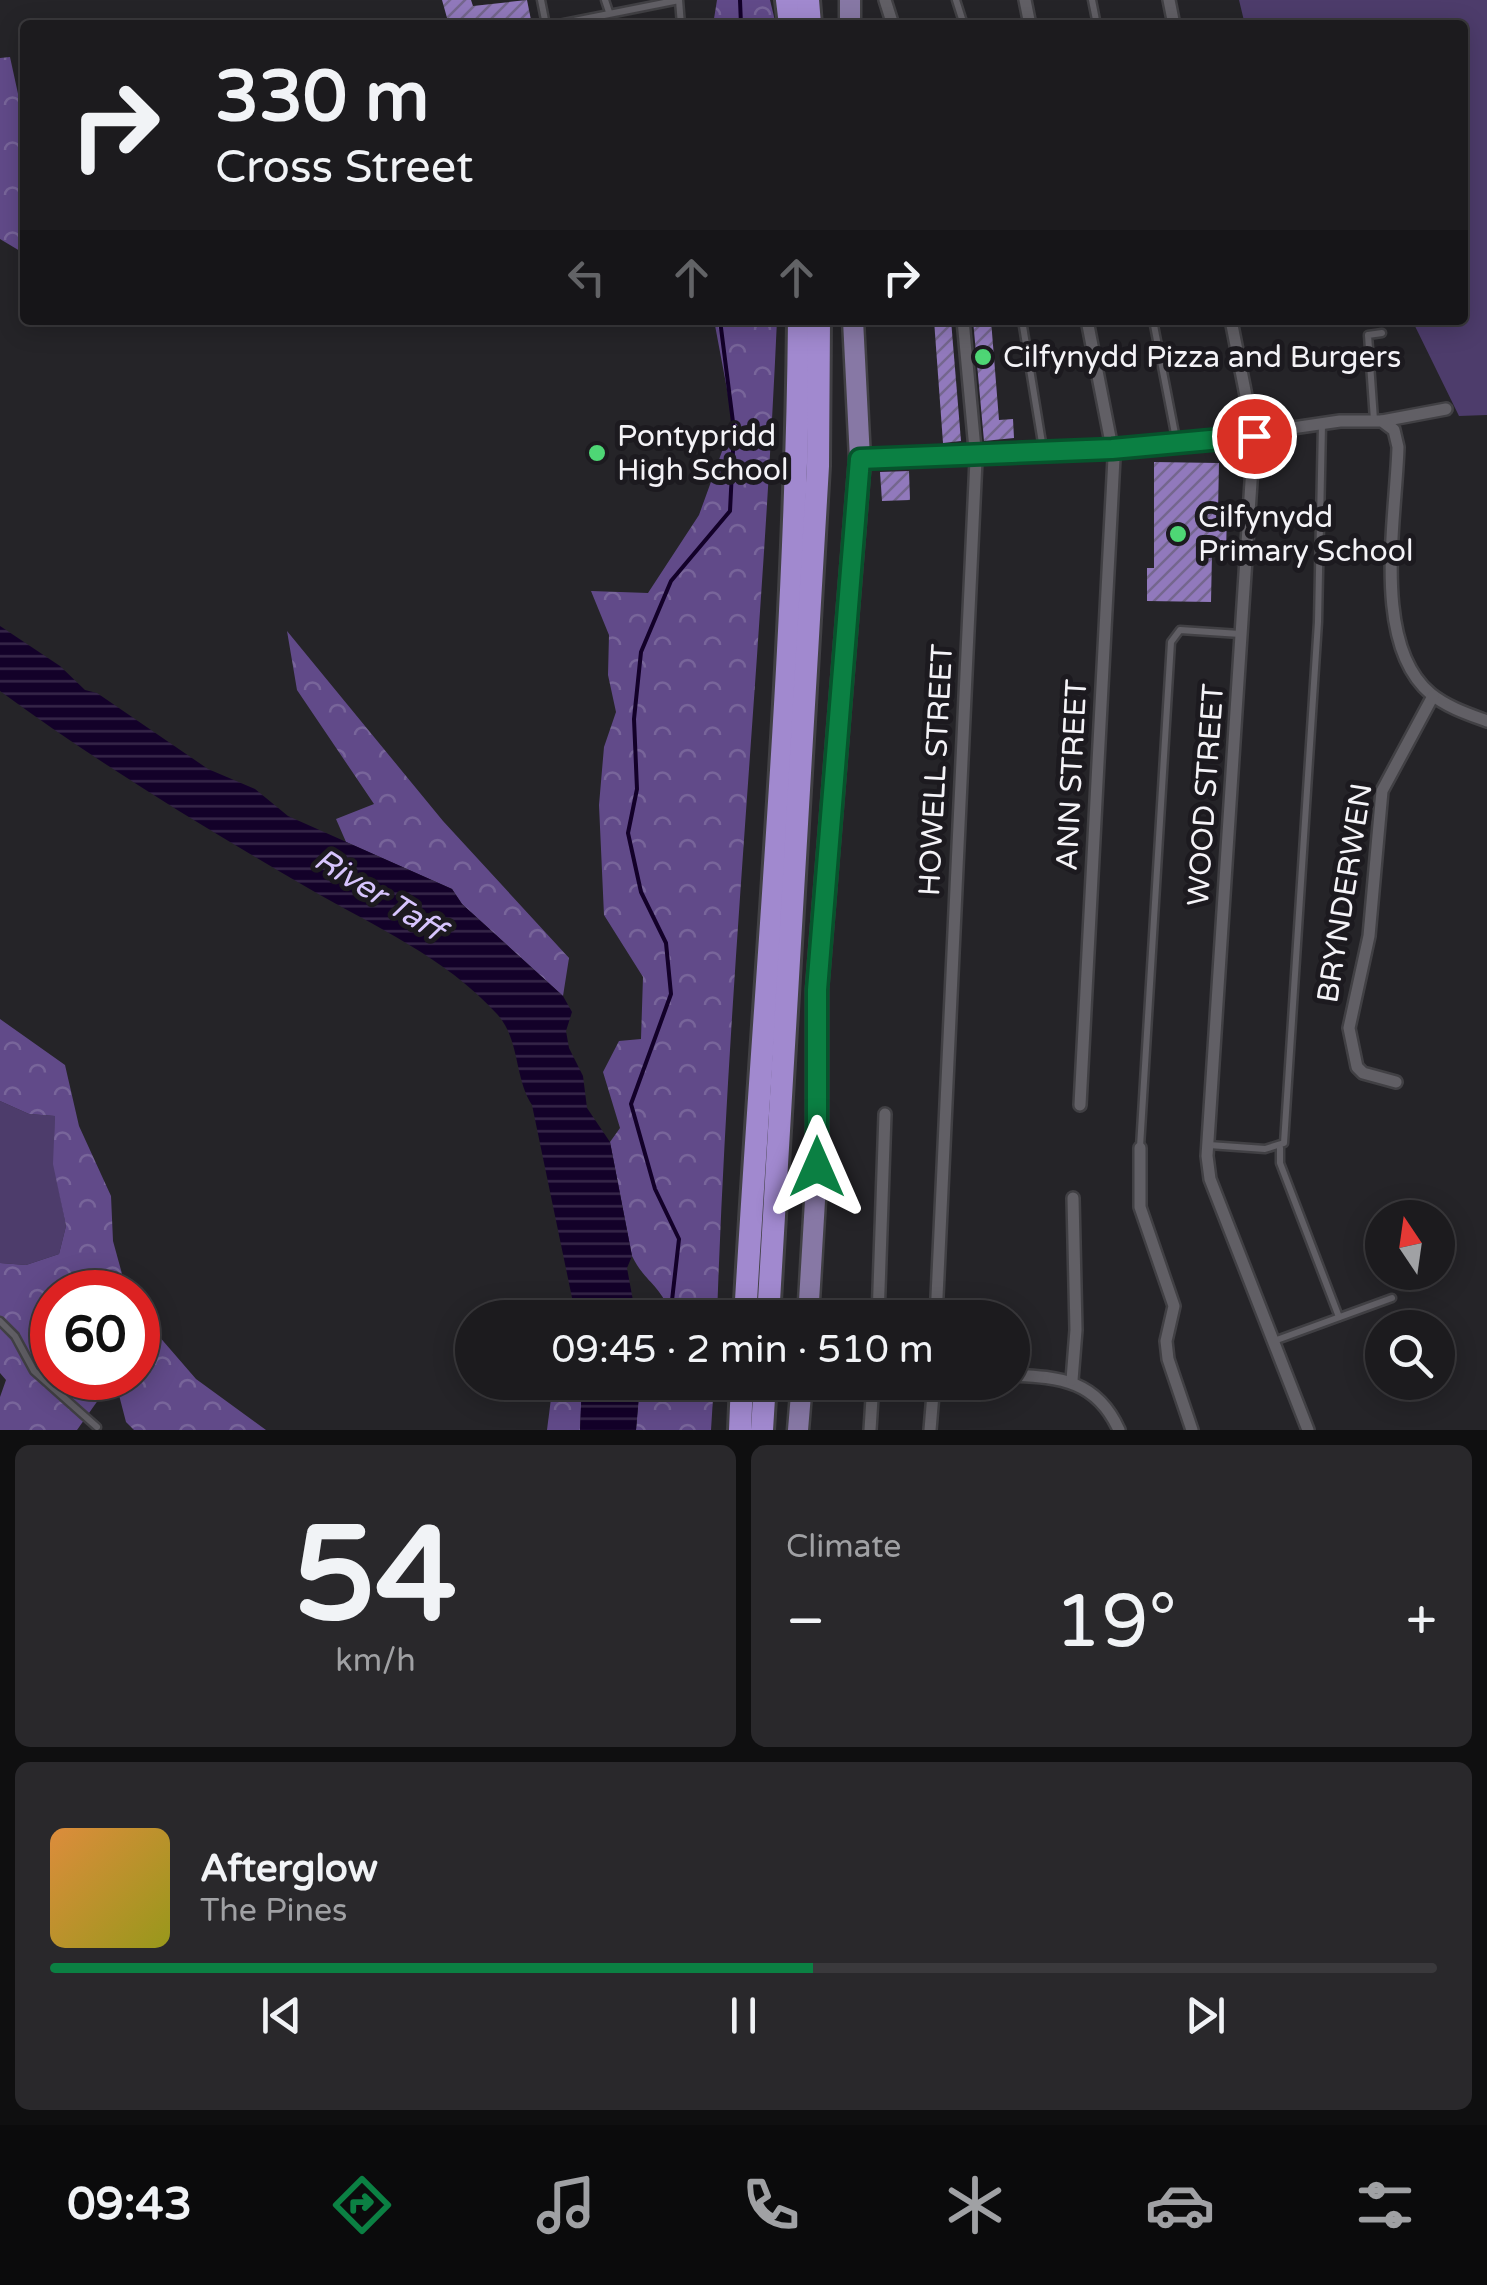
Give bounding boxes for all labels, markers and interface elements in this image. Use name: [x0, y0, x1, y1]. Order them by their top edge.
text: 330 m: [215, 56, 429, 140]
icon: right: [50, 60, 180, 190]
text: Cross Street: [215, 141, 473, 195]
icon: left: [559, 250, 614, 305]
icon: ahead: [664, 250, 719, 305]
icon: ahead: [769, 250, 824, 305]
icon: right: [874, 250, 929, 305]
place label: Cilfynydd Pizza and Burgers: [1003, 339, 1401, 376]
marker: Cilfynydd Pizza and Burgers: [972, 346, 994, 368]
pin: [1212, 394, 1297, 479]
icon: arrive: [1227, 409, 1282, 464]
place label: Pontypridd High School: [617, 418, 789, 489]
marker: Pontypridd High School: [586, 442, 608, 464]
place label: Cilfynydd Primary School: [1198, 499, 1413, 570]
marker: Cilfynydd Primary School: [1167, 523, 1189, 545]
street label: HOWELL STREET: [911, 643, 961, 897]
street label: ANN STREET: [1049, 678, 1095, 872]
street label: WOOD STREET: [1180, 683, 1232, 907]
street label: BRYNDERWEN: [1309, 780, 1381, 1006]
water label: River Taff: [307, 840, 456, 953]
position arrow: [765, 1115, 869, 1219]
north arrow: [1365, 1200, 1455, 1290]
map controls: [1365, 1200, 1455, 1400]
speed limit sign: 60: [30, 1270, 160, 1400]
button: search: [1365, 1310, 1455, 1400]
text: 09:45 · 2 min · 510 m: [551, 1327, 934, 1373]
text: 54: [294, 1499, 457, 1655]
text: Climate: [786, 1528, 901, 1566]
text: 19°: [1054, 1577, 1177, 1667]
text: −: [786, 1589, 825, 1655]
text: +: [1406, 1589, 1437, 1655]
text: km/h: [335, 1642, 416, 1680]
text: Afterglow: [200, 1846, 378, 1892]
text: The Pines: [200, 1892, 347, 1930]
icon: previous: [254, 1988, 309, 2043]
icon: pause: [716, 1988, 771, 2043]
icon: next: [1178, 1988, 1233, 2043]
icon: directions: [327, 2170, 397, 2240]
icon: music: [531, 2170, 601, 2240]
icon: phone: [736, 2170, 806, 2240]
icon: climate: [940, 2170, 1010, 2240]
icon: car: [1145, 2170, 1215, 2240]
icon: filters: [1350, 2170, 1420, 2240]
text: 09:43: [67, 2178, 192, 2232]

